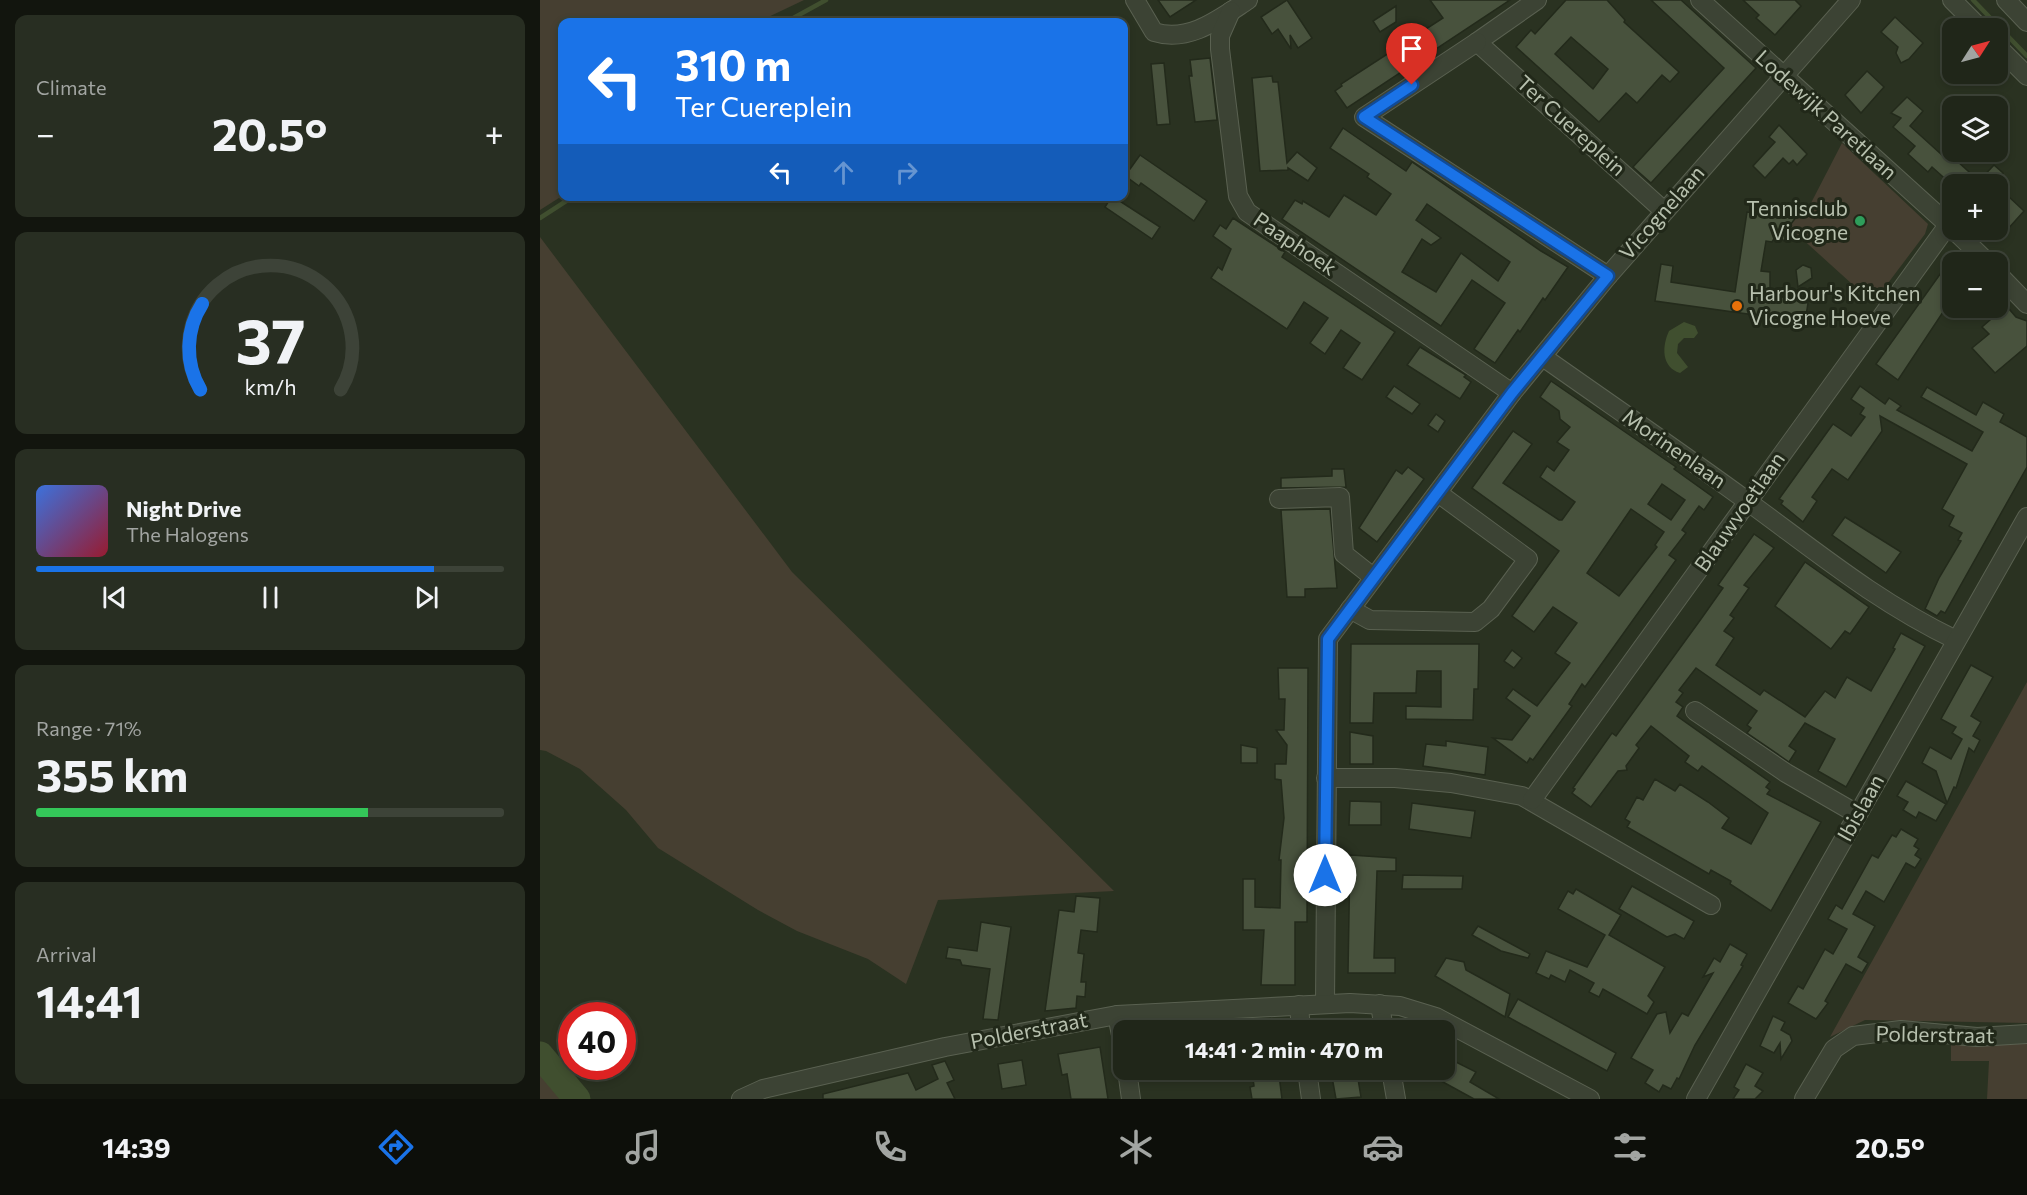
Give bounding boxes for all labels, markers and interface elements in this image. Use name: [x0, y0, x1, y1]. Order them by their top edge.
north arrow: [1942, 18, 2008, 84]
map controls: [1942, 18, 2008, 318]
pin: [1386, 23, 1437, 85]
icon: arrive: [1395, 32, 1428, 65]
text: 310 m: [675, 38, 791, 90]
icon: left: [576, 42, 654, 120]
street label: Lodewijk Paretlaan: [1751, 44, 1903, 184]
street label: Ter Cuereplein: [1512, 69, 1632, 180]
text: Climate: [36, 75, 106, 99]
text: Ter Cuereplein: [675, 90, 852, 123]
button: layers: [1942, 96, 2008, 162]
text: 20.5°: [212, 105, 327, 160]
text: −: [36, 112, 55, 153]
text: +: [485, 112, 504, 153]
icon: left: [764, 156, 797, 189]
icon: ahead: [827, 156, 860, 189]
icon: right: [890, 156, 923, 189]
street label: Vicognelaan: [1613, 160, 1709, 264]
button: +: [1942, 174, 2008, 240]
place label: Tennisclub Vicogne: [1746, 195, 1848, 244]
street label: Paaphoek: [1250, 206, 1342, 280]
marker: Tennisclub Vicogne: [1853, 214, 1867, 228]
button: −: [1942, 252, 2008, 318]
place label: Harbour's Kitchen Vicogne Hoeve: [1749, 280, 1921, 329]
marker: Harbour's Kitchen Vicogne Hoeve: [1730, 299, 1744, 313]
text: 37: [235, 301, 305, 377]
text: km/h: [244, 373, 296, 399]
street label: Morinenlaan: [1618, 403, 1732, 493]
street label: Blauwvoetlaan: [1688, 447, 1789, 576]
text: Night Drive: [126, 495, 241, 522]
text: The Halogens: [126, 522, 249, 546]
icon: previous: [98, 581, 131, 614]
icon: pause: [254, 581, 287, 614]
icon: next: [410, 581, 443, 614]
text: Range · 71%: [36, 716, 142, 740]
text: 355 km: [36, 746, 188, 801]
street label: Ibislaan: [1831, 769, 1888, 845]
position arrow: [1293, 843, 1357, 907]
text: Arrival: [36, 942, 97, 966]
text: 14:41: [36, 972, 143, 1027]
speed limit sign: 40: [558, 1002, 636, 1080]
street label: Polderstraat: [968, 1006, 1089, 1053]
street label: Polderstraat: [1875, 1020, 1995, 1047]
text: 14:41 · 2 min · 470 m: [1185, 1036, 1383, 1063]
icon: directions: [375, 1126, 417, 1168]
icon: music: [622, 1126, 664, 1168]
icon: phone: [869, 1126, 911, 1168]
icon: climate: [1115, 1126, 1157, 1168]
icon: car: [1362, 1126, 1404, 1168]
icon: filters: [1609, 1126, 1651, 1168]
text: 14:39: [102, 1131, 171, 1164]
text: 20.5°: [1855, 1131, 1925, 1164]

